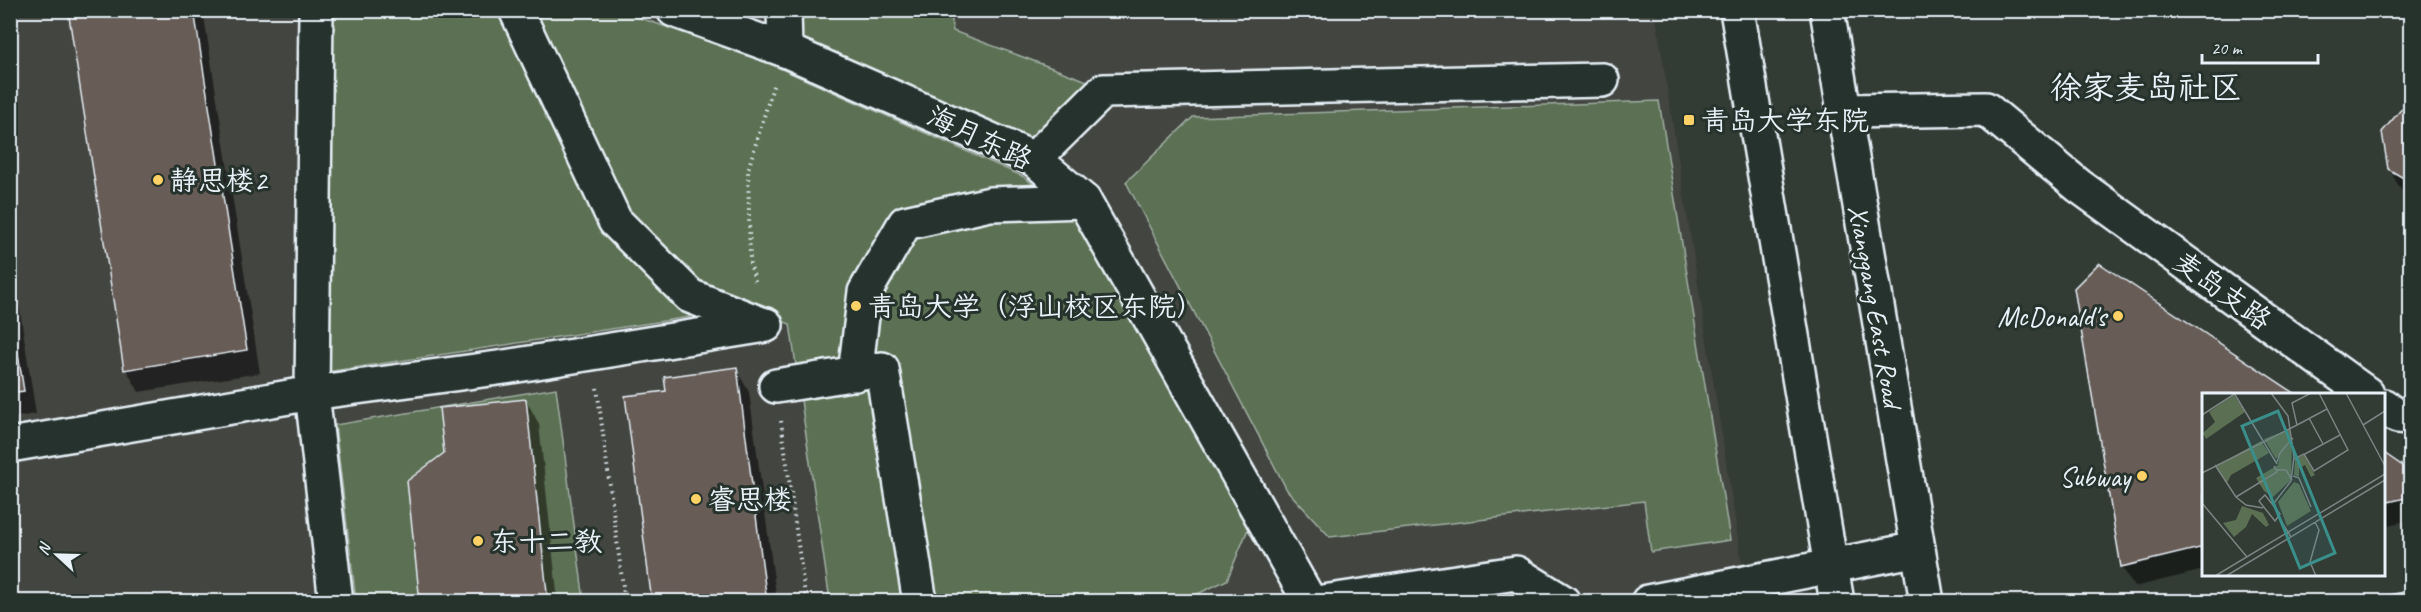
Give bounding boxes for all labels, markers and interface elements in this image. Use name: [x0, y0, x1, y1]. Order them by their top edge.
scale bar: [2202, 27, 2318, 65]
text: 20 m: [2211, 37, 2244, 59]
district label: 徐家麦岛社区: [2050, 67, 2242, 108]
street label: 海月东路: [922, 98, 1038, 177]
place label: 青岛大学东院: [1701, 103, 1869, 138]
marker: 青岛大学东院: [1682, 113, 1696, 127]
place label: 静思楼2: [170, 163, 269, 198]
marker: 静思楼2: [151, 173, 165, 187]
street label: Xianggang East Road: [1841, 202, 1911, 414]
street label: 麦岛支路: [2167, 243, 2278, 337]
place label: 青岛大学（浮山校区东院）: [868, 289, 1204, 324]
marker: 青岛大学（浮山校区东院）: [849, 299, 863, 313]
place label: McDonald's: [1997, 299, 2108, 334]
marker: McDonald's: [2111, 309, 2125, 323]
inset map: [2202, 393, 2385, 576]
place label: Subway: [2059, 459, 2132, 494]
marker: Subway: [2135, 469, 2149, 483]
place label: 睿思楼: [708, 482, 792, 517]
marker: 睿思楼: [689, 492, 703, 506]
place label: 东十二教: [490, 524, 602, 559]
north arrow: [27, 525, 87, 585]
marker: 东十二教: [471, 534, 485, 548]
text: N: [33, 539, 56, 558]

